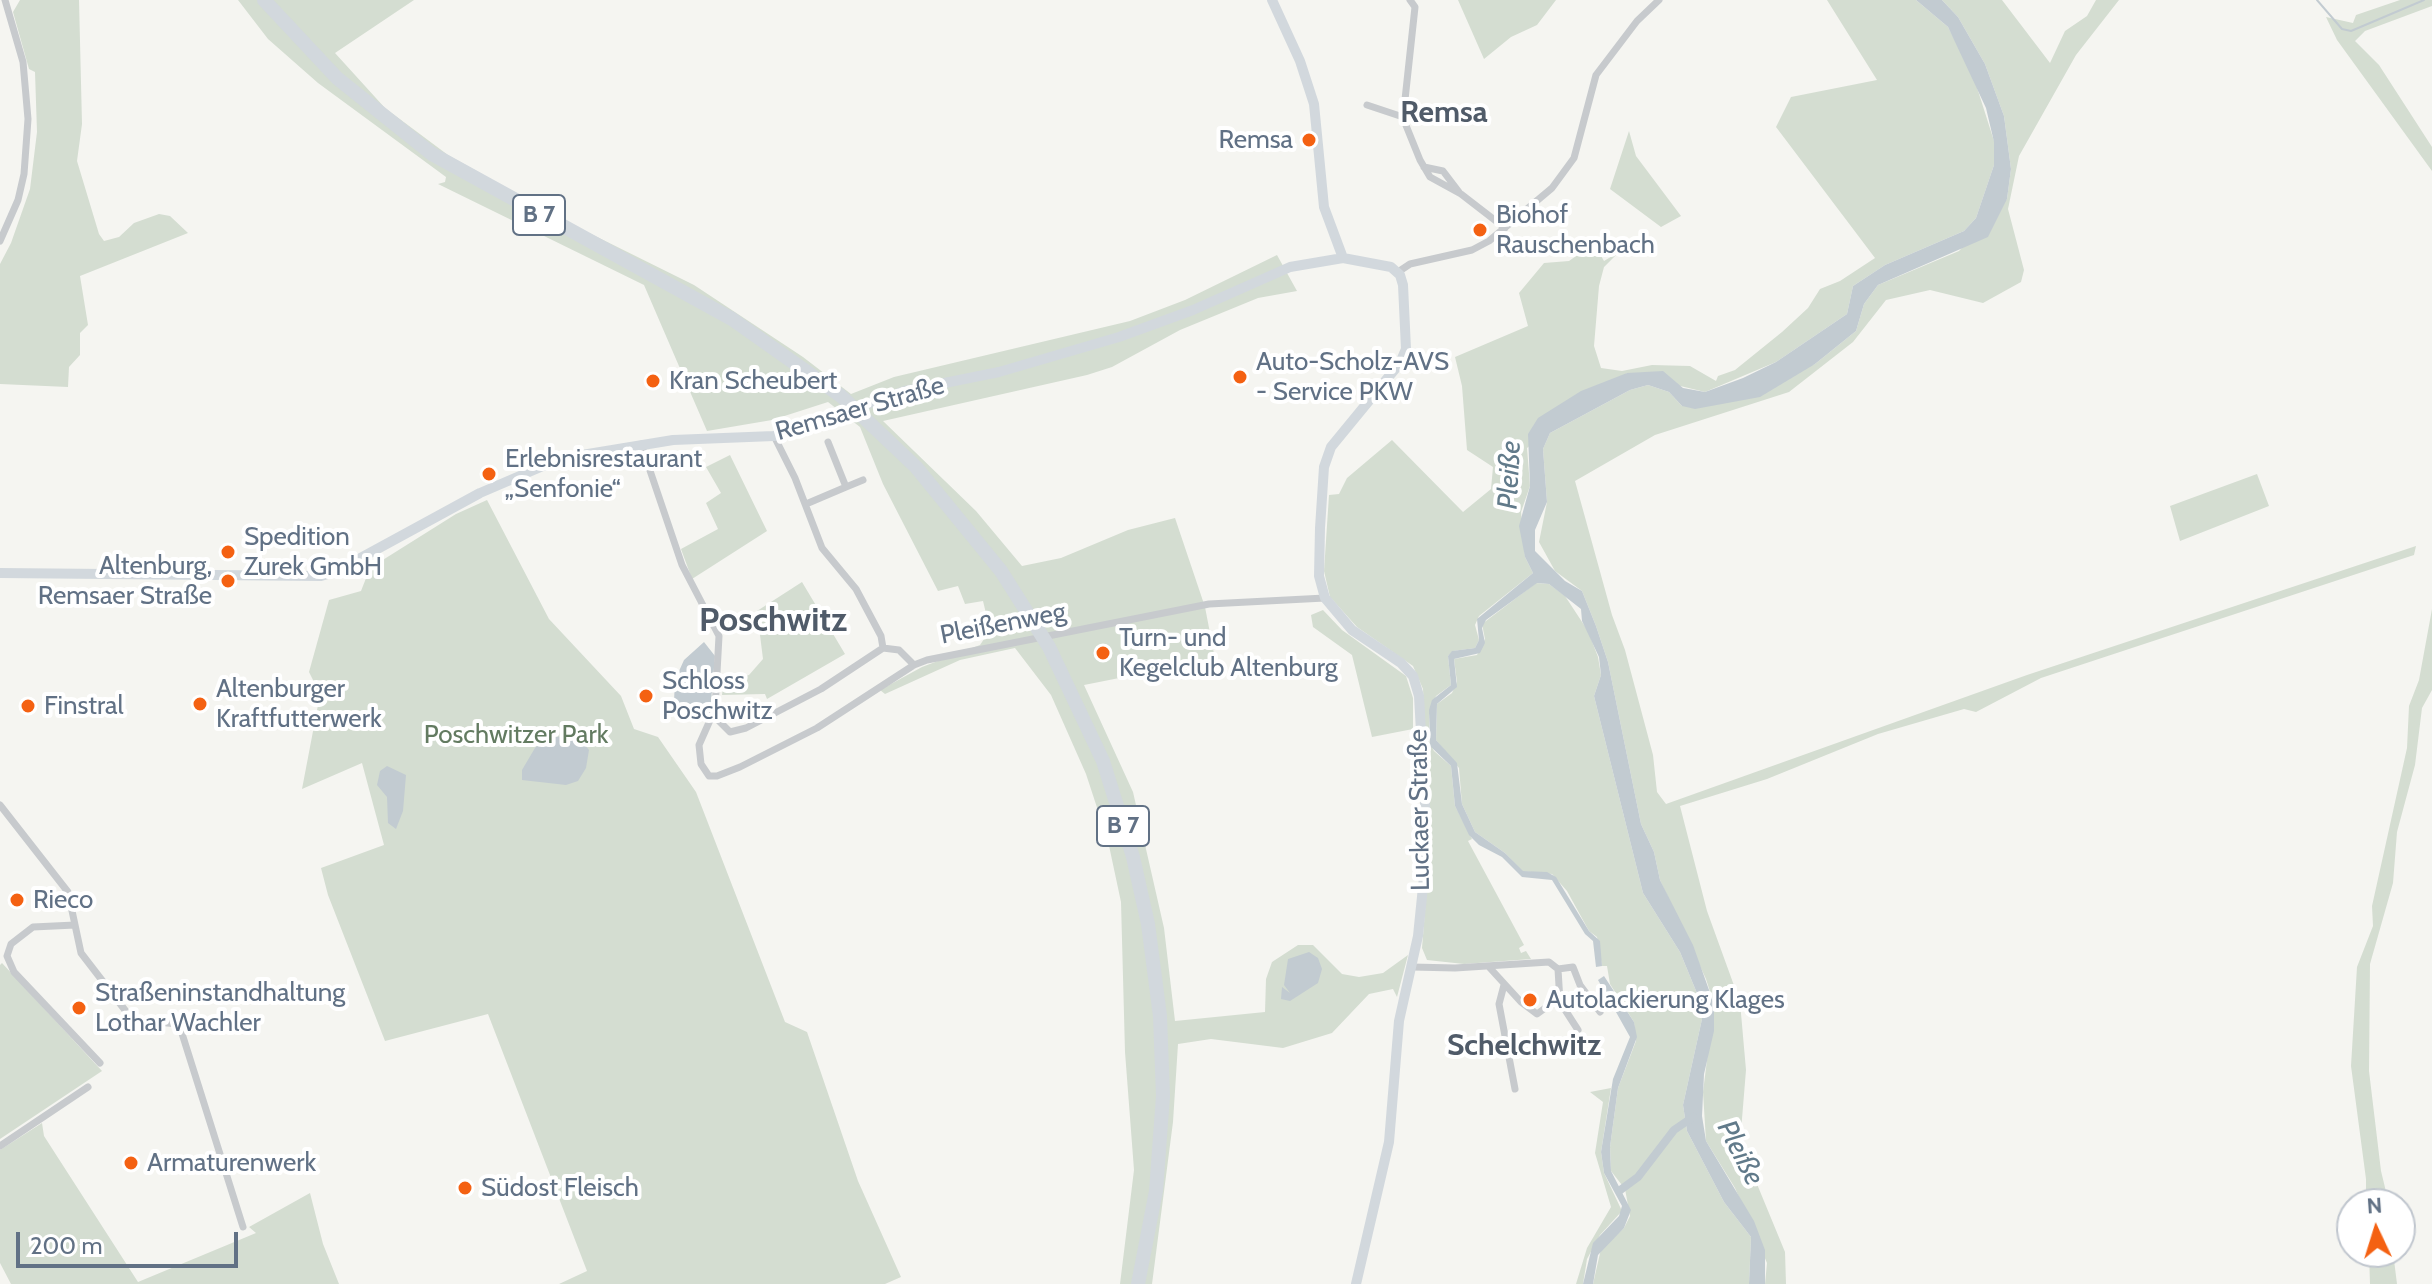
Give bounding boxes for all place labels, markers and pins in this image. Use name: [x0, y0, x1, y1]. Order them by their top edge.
place label: Remsa: [1218, 124, 1293, 156]
marker: Remsa: [1300, 131, 1318, 149]
place label: Biohof Rauschenbach: [1496, 199, 1655, 260]
marker: Biohof Rauschenbach: [1471, 221, 1489, 239]
place label: Auto-Scholz-AVS - Service PKW: [1256, 346, 1449, 408]
place label: Kran Scheubert: [669, 365, 837, 397]
marker: Auto-Scholz-AVS - Service PKW: [1231, 368, 1249, 386]
marker: Kran Scheubert: [644, 372, 662, 390]
place label: Erlebnisrestaurant „Senfonie“: [505, 443, 702, 504]
marker: Erlebnisrestaurant „Senfonie“: [480, 465, 498, 483]
place label: Spedition Zurek GmbH: [244, 521, 382, 582]
marker: Spedition Zurek GmbH: [219, 543, 237, 561]
place label: Altenburg, Remsaer Straße: [38, 550, 212, 612]
marker: Altenburg, Remsaer Straße: [219, 572, 237, 590]
place label: Turn- und Kegelclub Altenburg: [1119, 622, 1338, 684]
marker: Turn- und Kegelclub Altenburg: [1094, 644, 1112, 662]
place label: Schloss Poschwitz: [662, 665, 773, 726]
place label: Altenburger Kraftfutterwerk: [216, 673, 382, 734]
marker: Schloss Poschwitz: [637, 687, 655, 705]
place label: Finstral: [44, 690, 124, 722]
marker: Altenburger Kraftfutterwerk: [191, 695, 209, 713]
marker: Finstral: [19, 697, 37, 715]
place label: Rieco: [33, 884, 93, 916]
marker: Rieco: [8, 891, 26, 909]
place label: Straßeninstandhaltung Lothar Wachler: [95, 977, 345, 1038]
place label: Autolackierung Klages: [1546, 984, 1785, 1016]
marker: Autolackierung Klages: [1521, 991, 1539, 1009]
marker: Straßeninstandhaltung Lothar Wachler: [70, 999, 88, 1017]
place label: Armaturenwerk: [147, 1147, 316, 1179]
marker: Armaturenwerk: [122, 1154, 140, 1172]
place label: Südost Fleisch: [481, 1172, 639, 1204]
marker: Südost Fleisch: [456, 1179, 474, 1197]

